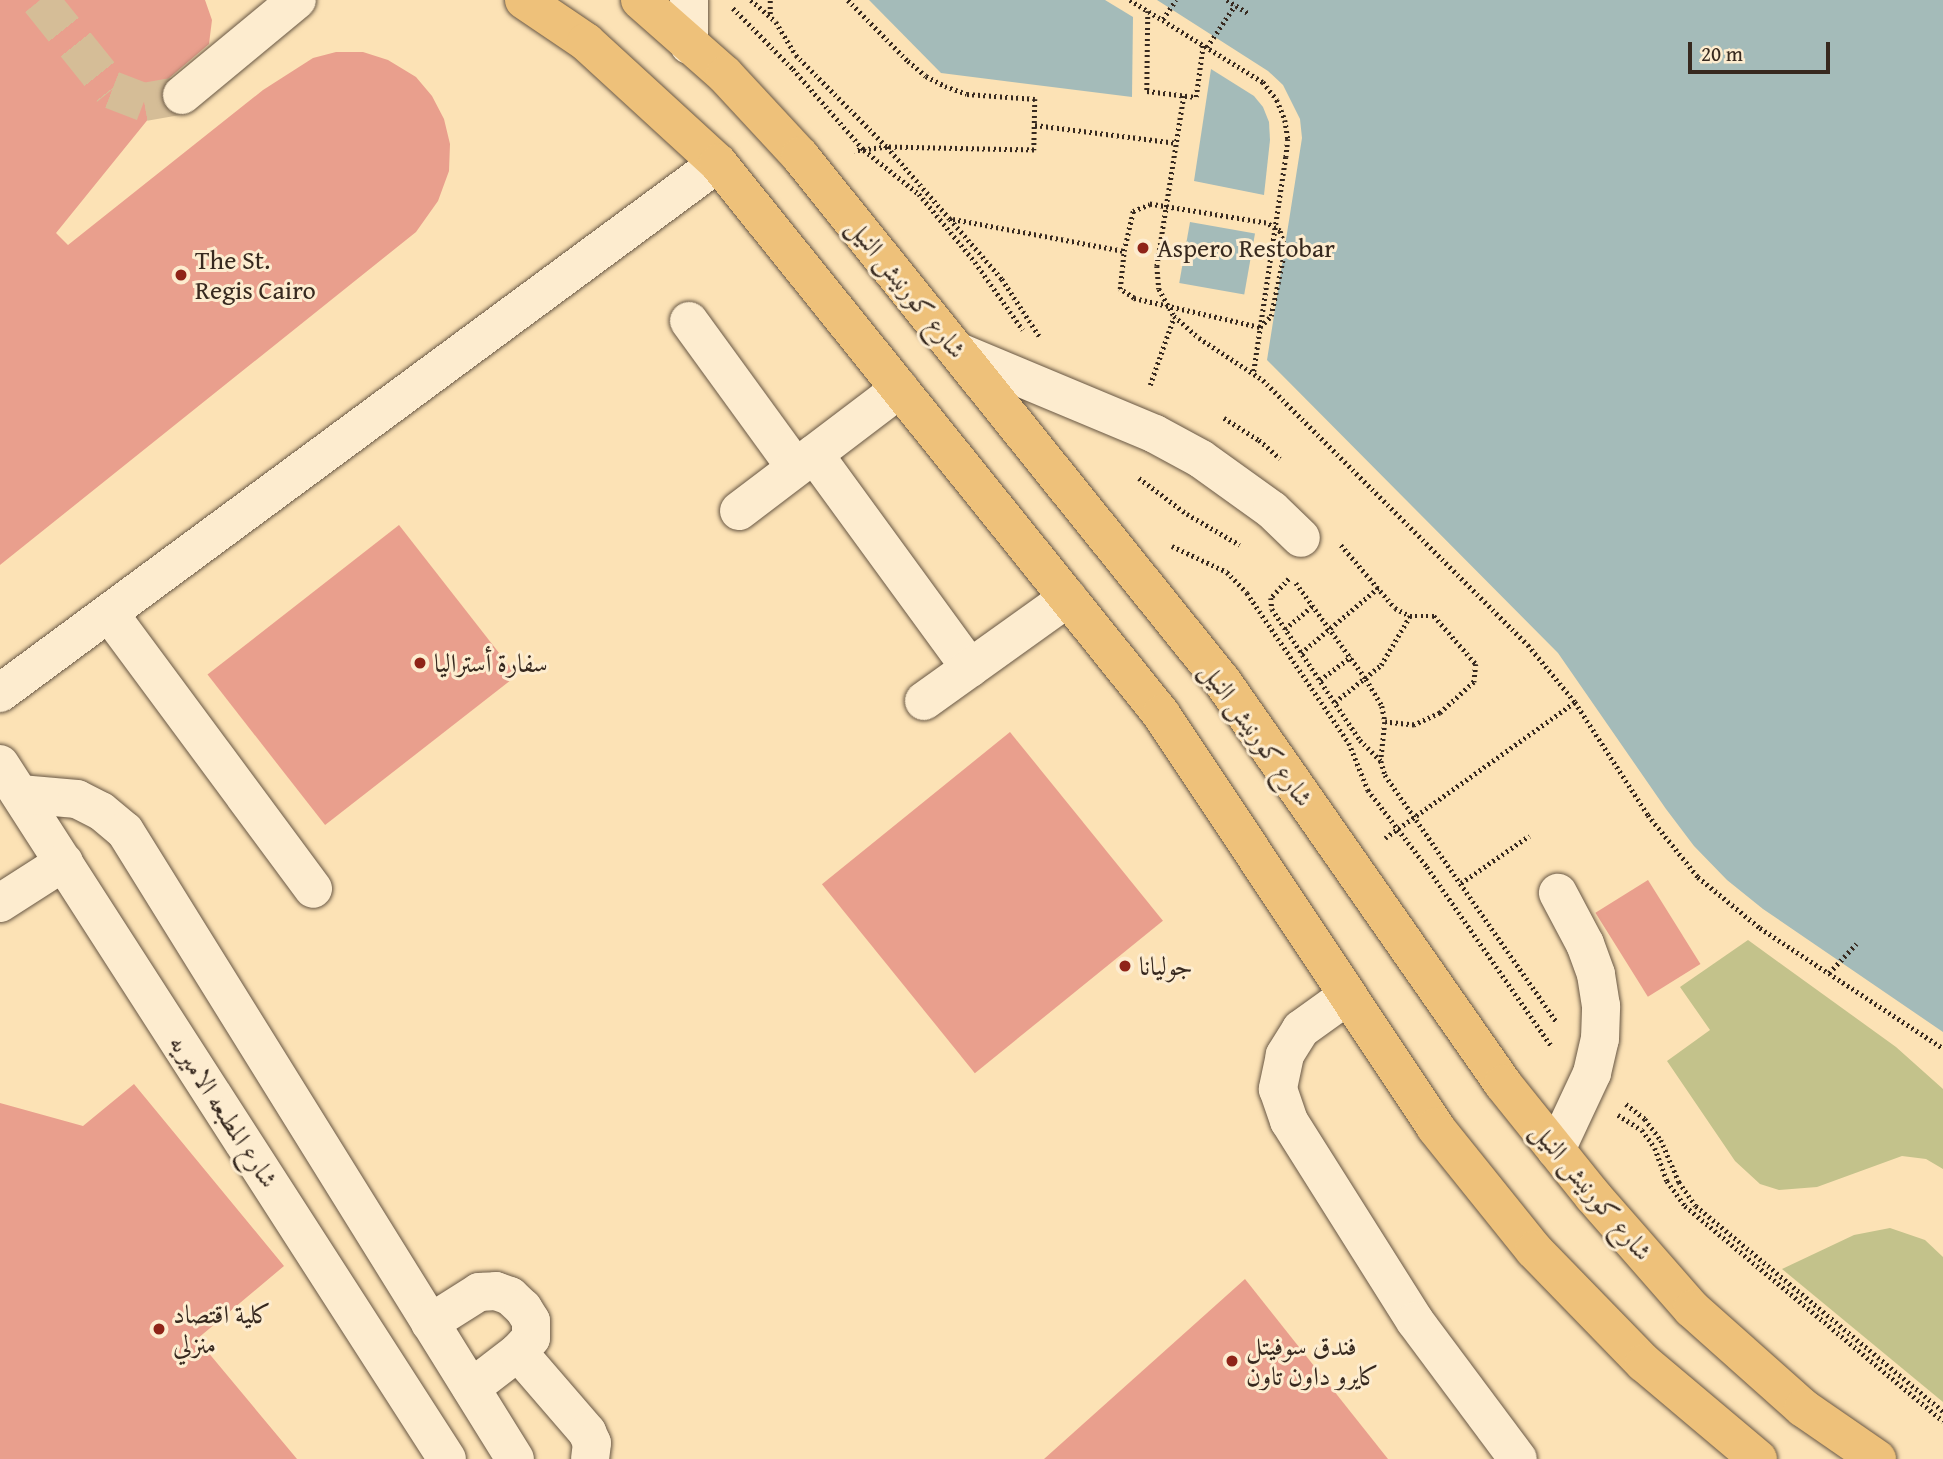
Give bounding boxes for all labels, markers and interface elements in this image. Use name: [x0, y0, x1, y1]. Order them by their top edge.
scale bar: [1691, 28, 1833, 72]
text: 20 m: [1701, 38, 1743, 69]
street label: شارع كورنيش النيل: [841, 212, 973, 364]
place label: Aspero Restobar: [1157, 232, 1335, 264]
marker: Aspero Restobar: [1135, 240, 1151, 256]
place label: The St. Regis Cairo: [195, 244, 316, 306]
marker: The St. Regis Cairo: [173, 267, 189, 283]
place label: سفارة أستراليا: [434, 647, 548, 679]
marker: سفارة أستراليا: [412, 655, 428, 671]
street label: شارع كورنيش النيل: [1194, 655, 1320, 813]
place label: جوليانا: [1139, 950, 1193, 982]
marker: جوليانا: [1117, 958, 1133, 974]
street label: شارع المطبعه الاميريه: [163, 1029, 285, 1193]
street label: شارع كورنيش النيل: [1525, 1115, 1659, 1267]
place label: كلية اقتصاد منزلي: [173, 1298, 271, 1360]
marker: كلية اقتصاد منزلي: [151, 1321, 167, 1337]
place label: فندق سوفيتل كايرو داون تاون: [1246, 1330, 1379, 1392]
marker: فندق سوفيتل كايرو داون تاون: [1224, 1353, 1240, 1369]

